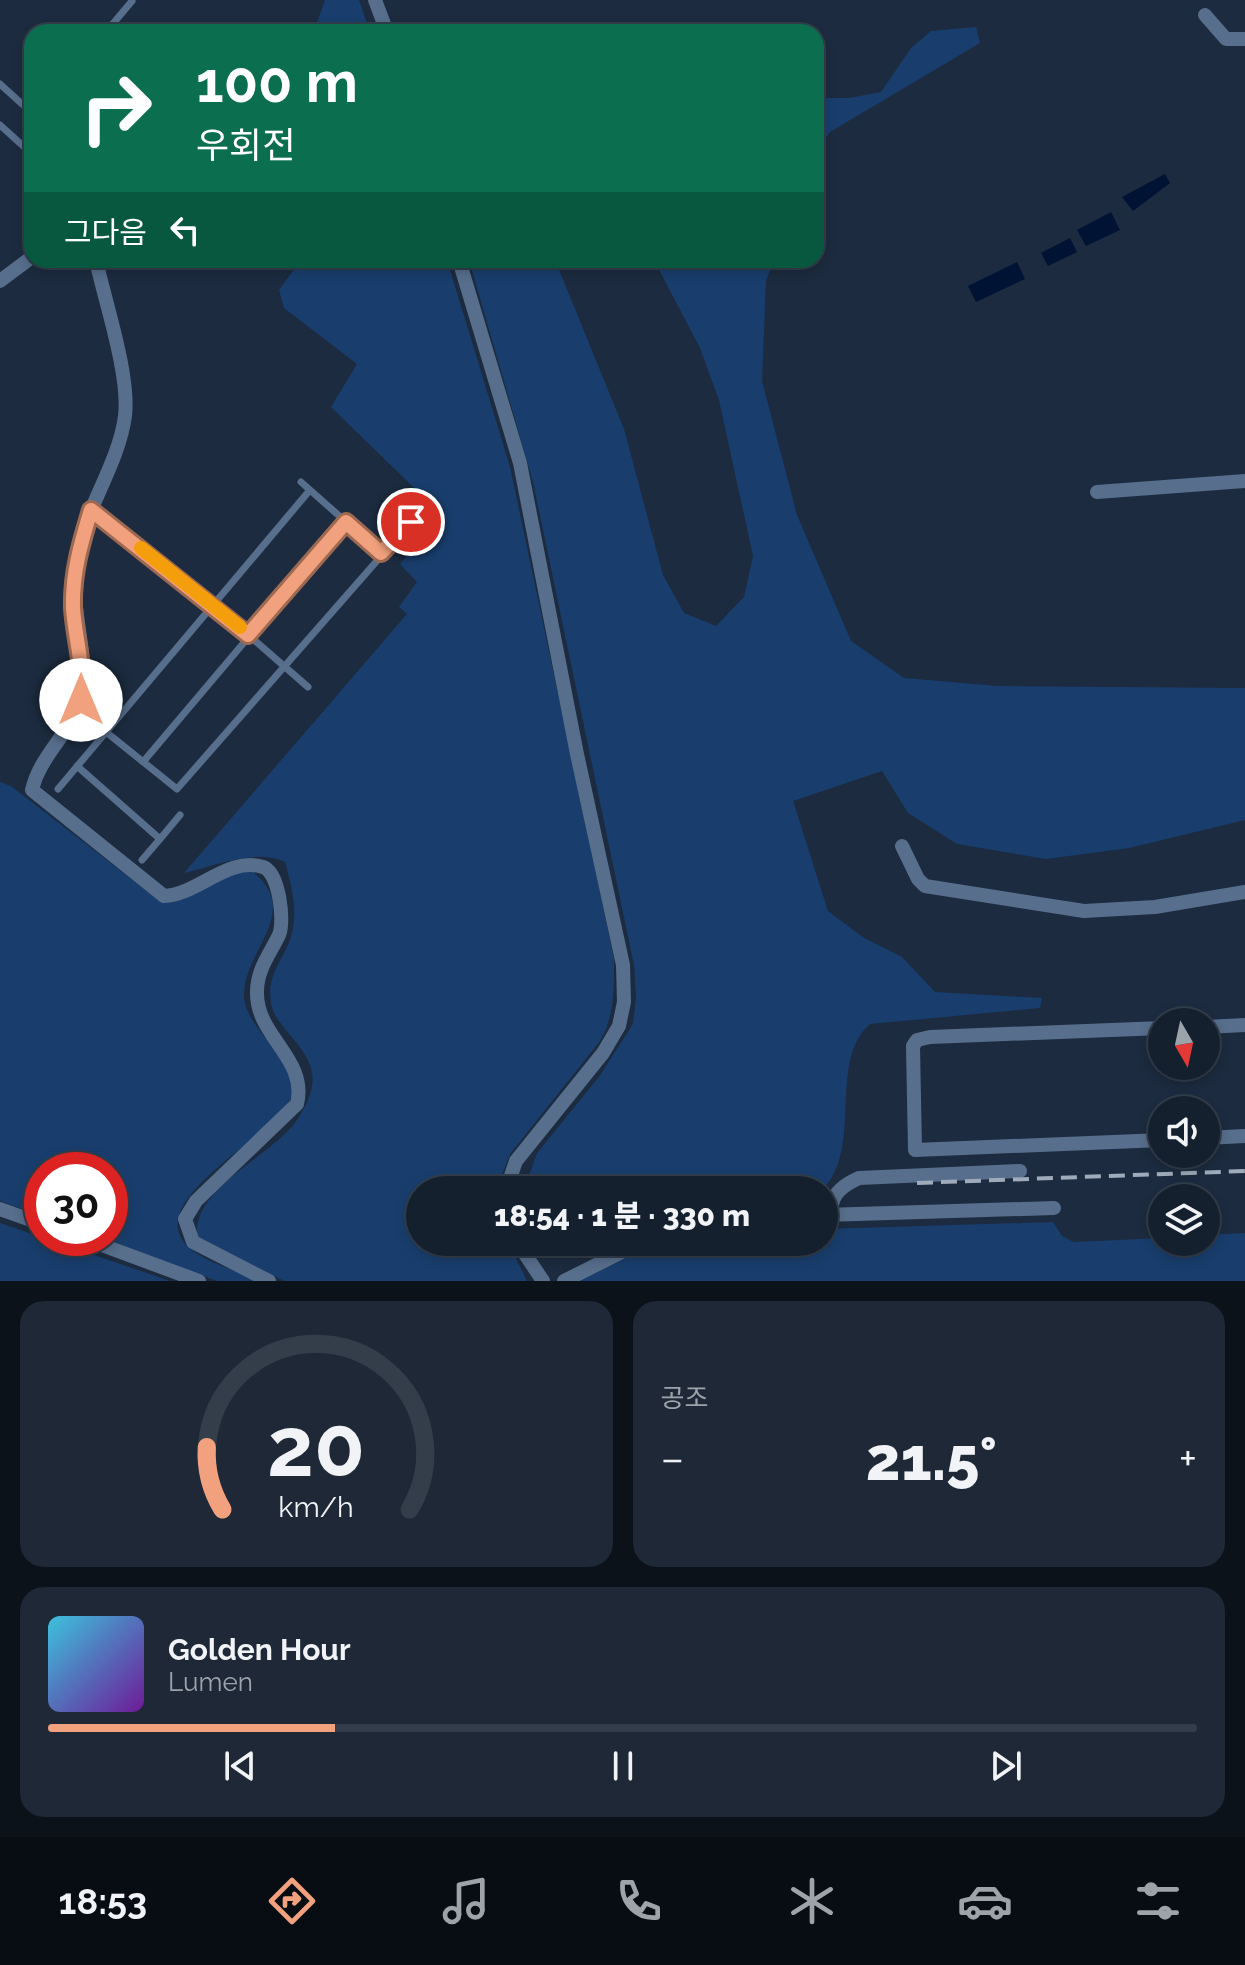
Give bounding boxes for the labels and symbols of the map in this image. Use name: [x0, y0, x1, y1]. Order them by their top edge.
pin: [377, 488, 445, 556]
position arrow: [39, 658, 123, 742]
north arrow: [1148, 1008, 1220, 1080]
speed limit sign: 30: [24, 1152, 128, 1256]

